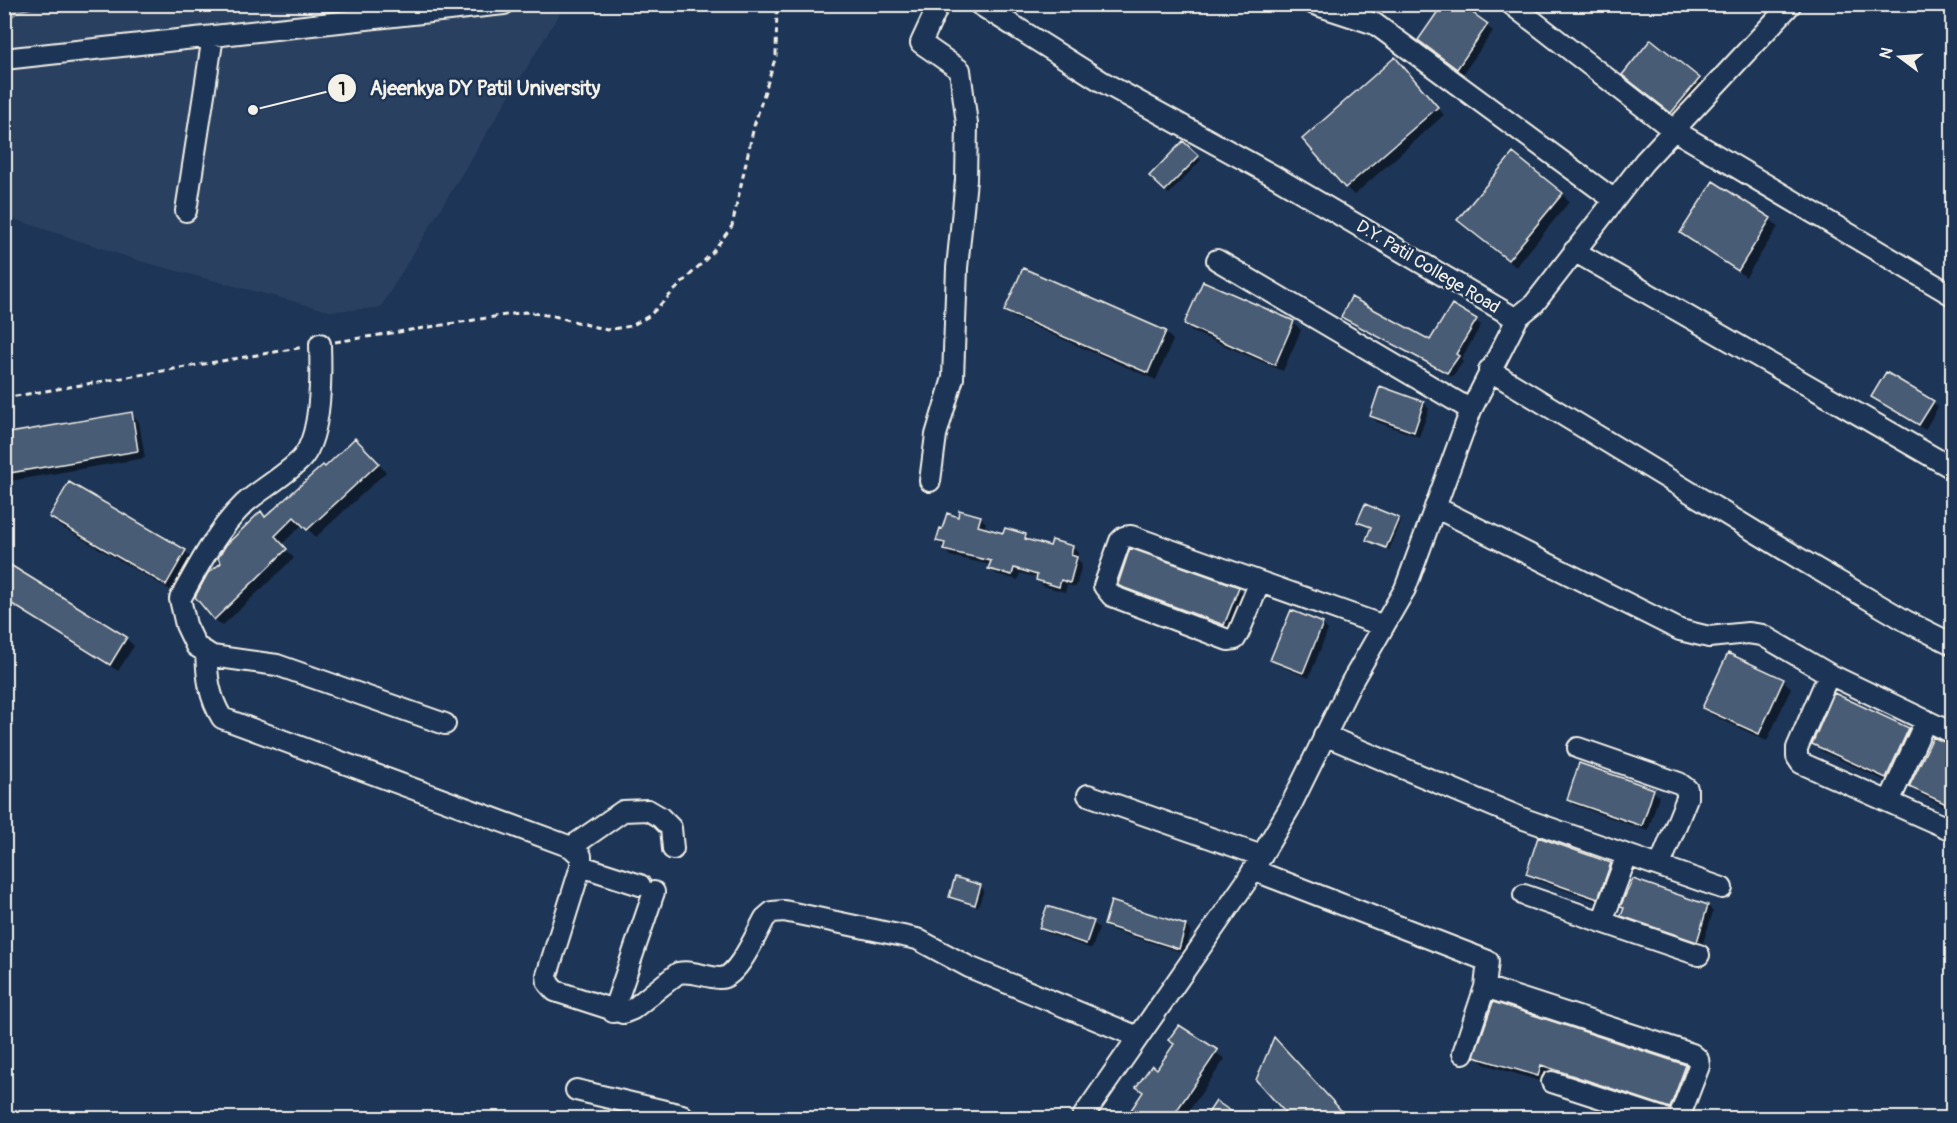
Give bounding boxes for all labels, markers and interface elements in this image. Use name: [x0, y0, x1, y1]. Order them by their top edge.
north arrow: [1870, 27, 1930, 87]
text: N: [1875, 45, 1898, 61]
callout: Ajeenkya DY Patil University: [327, 69, 612, 107]
text: Ajeenkya DY Patil University: [370, 76, 601, 101]
text: 1: [338, 78, 346, 101]
street label: D.Y. Patil College Road: [1352, 215, 1504, 319]

